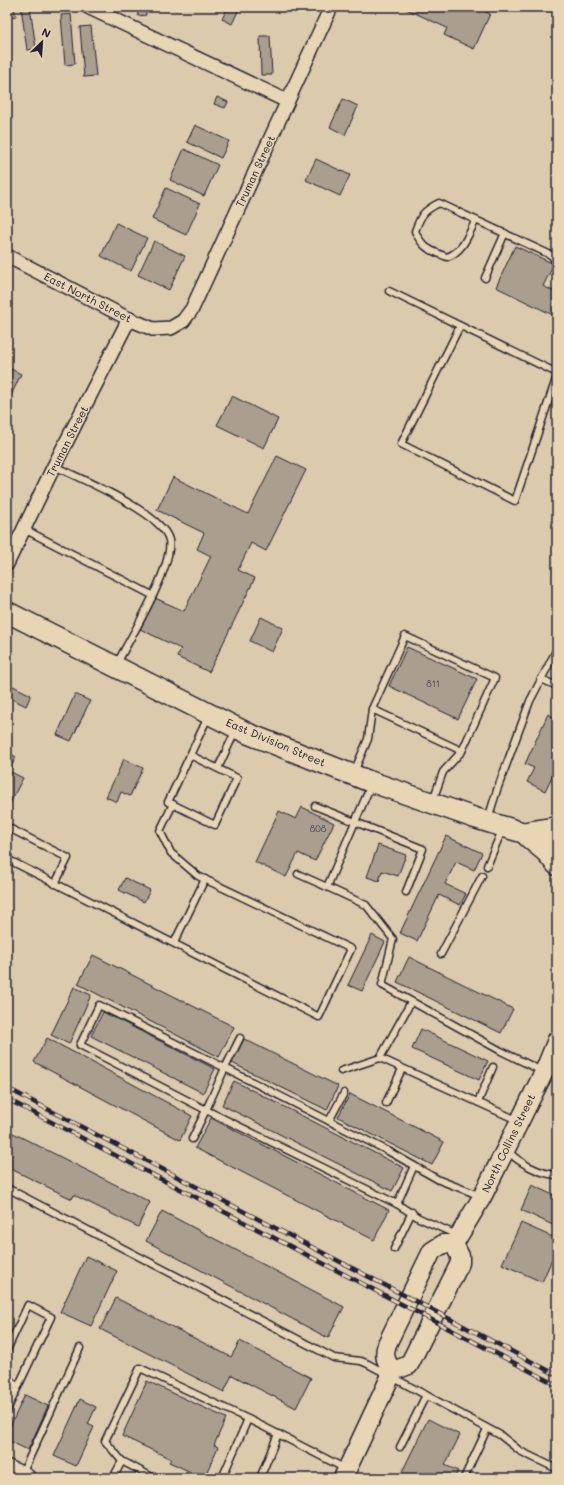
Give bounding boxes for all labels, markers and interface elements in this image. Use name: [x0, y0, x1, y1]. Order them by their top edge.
north arrow: [22, 22, 62, 62]
text: N: [39, 24, 53, 41]
street label: Truman Street: [232, 132, 278, 209]
street label: East North Street: [42, 268, 135, 326]
street label: Truman Street: [43, 403, 91, 479]
house number: 811: [426, 678, 440, 689]
street label: East Division Street: [224, 714, 328, 770]
house number: 808: [310, 823, 327, 834]
street label: North Collins Street: [478, 1091, 538, 1195]

